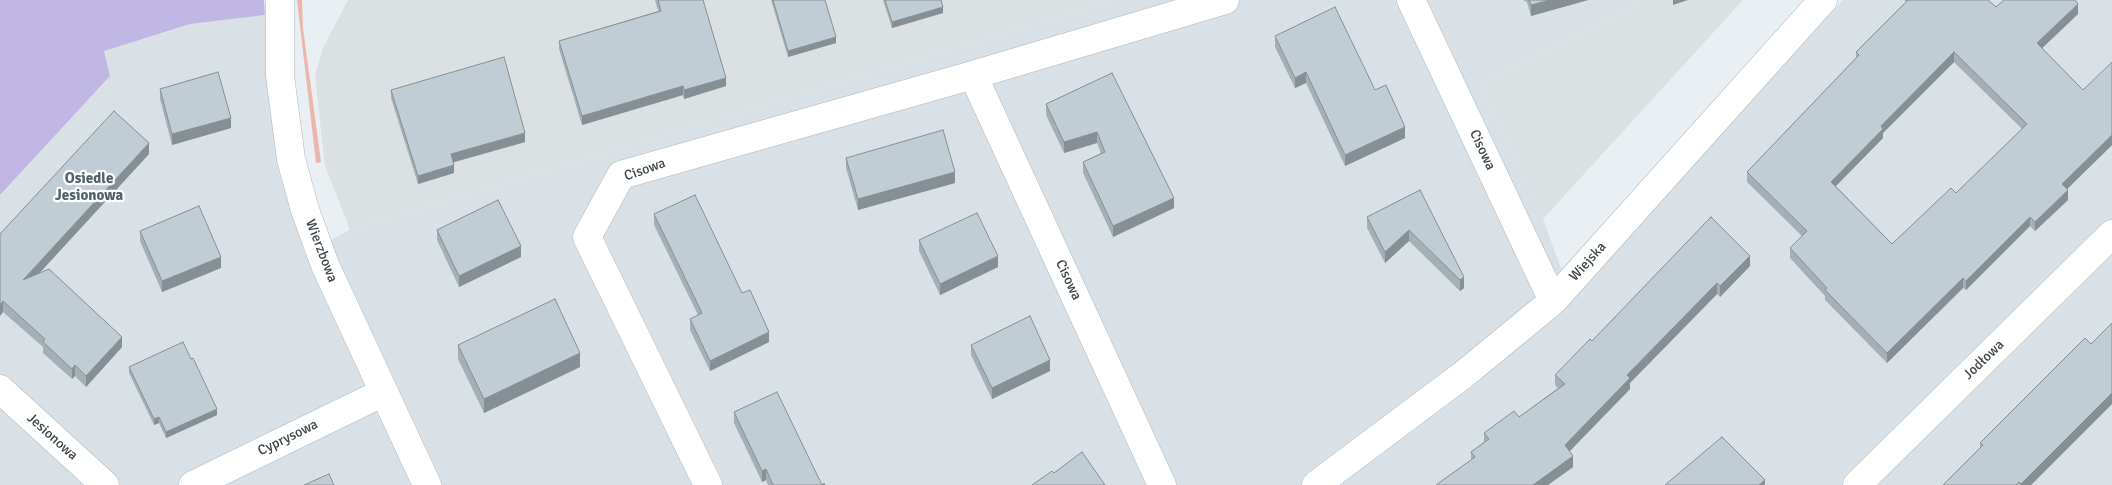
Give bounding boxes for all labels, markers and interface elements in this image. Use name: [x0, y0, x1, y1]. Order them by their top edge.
street label: Cisowa: [1465, 127, 1499, 173]
street label: Cisowa: [622, 155, 668, 185]
district label: Osiedle Jesionowa: [55, 170, 123, 205]
street label: Wierzbowa: [301, 217, 341, 285]
street label: Wiejska: [1566, 239, 1610, 285]
street label: Cisowa: [1051, 257, 1085, 303]
street label: Jodłowa: [1960, 337, 2008, 383]
street label: Jesionowa: [23, 410, 81, 464]
street label: Cyprysowa: [255, 416, 321, 460]

